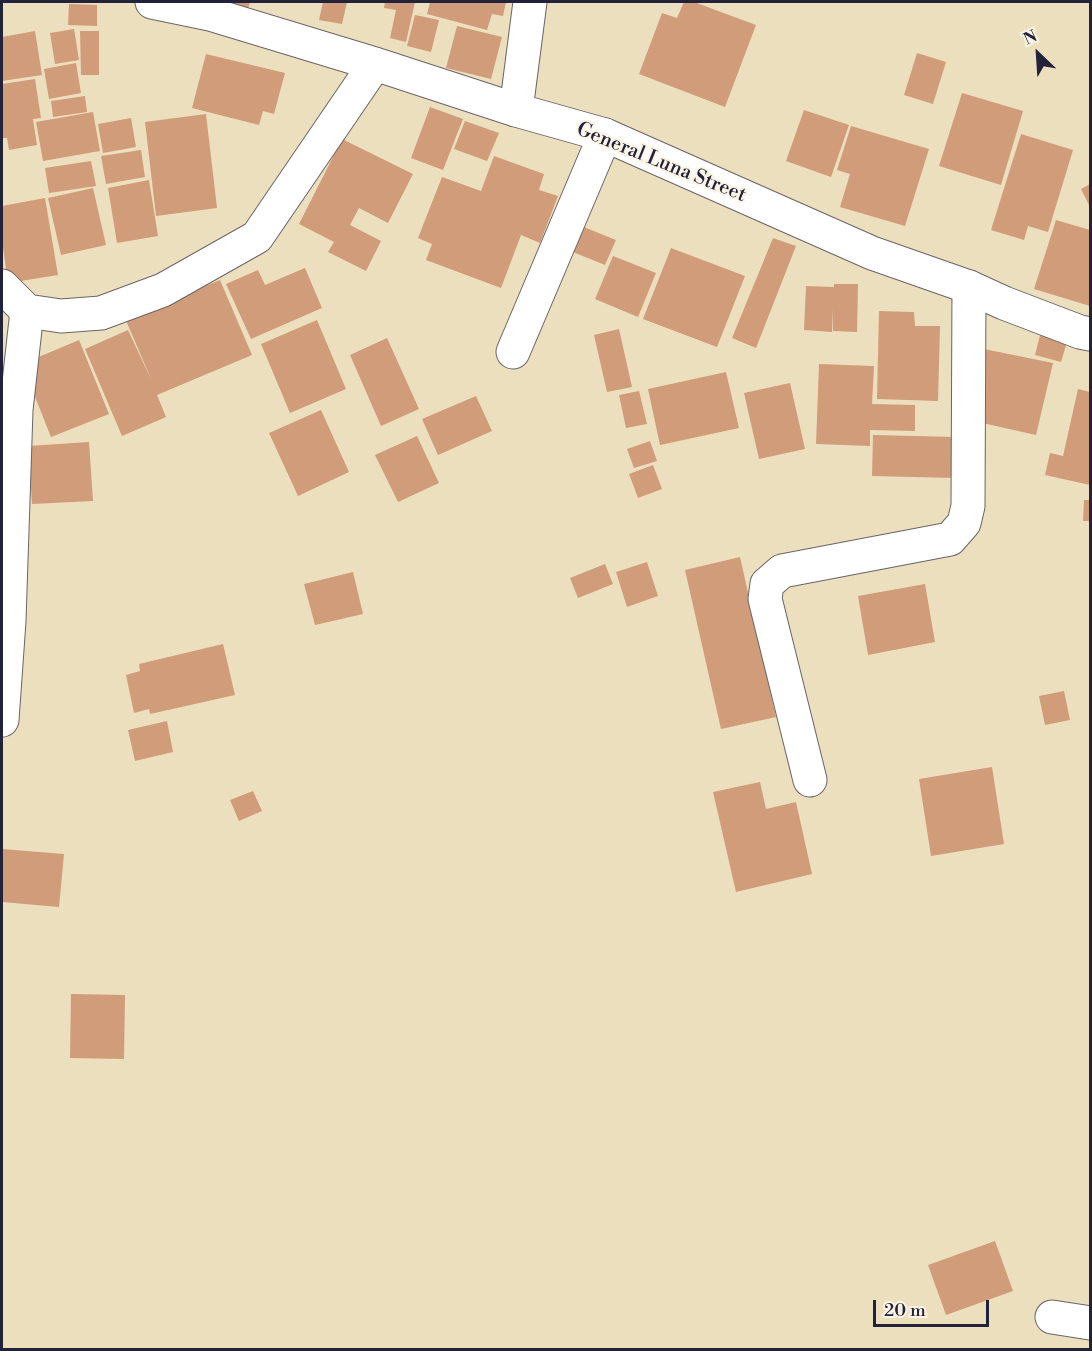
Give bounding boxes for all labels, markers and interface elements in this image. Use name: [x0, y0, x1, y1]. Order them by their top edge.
north arrow: [1008, 24, 1068, 84]
text: N: [1020, 26, 1040, 49]
street label: General Luna Street: [573, 118, 749, 208]
scale bar: [876, 1288, 992, 1326]
text: 20 m: [884, 1299, 926, 1322]

